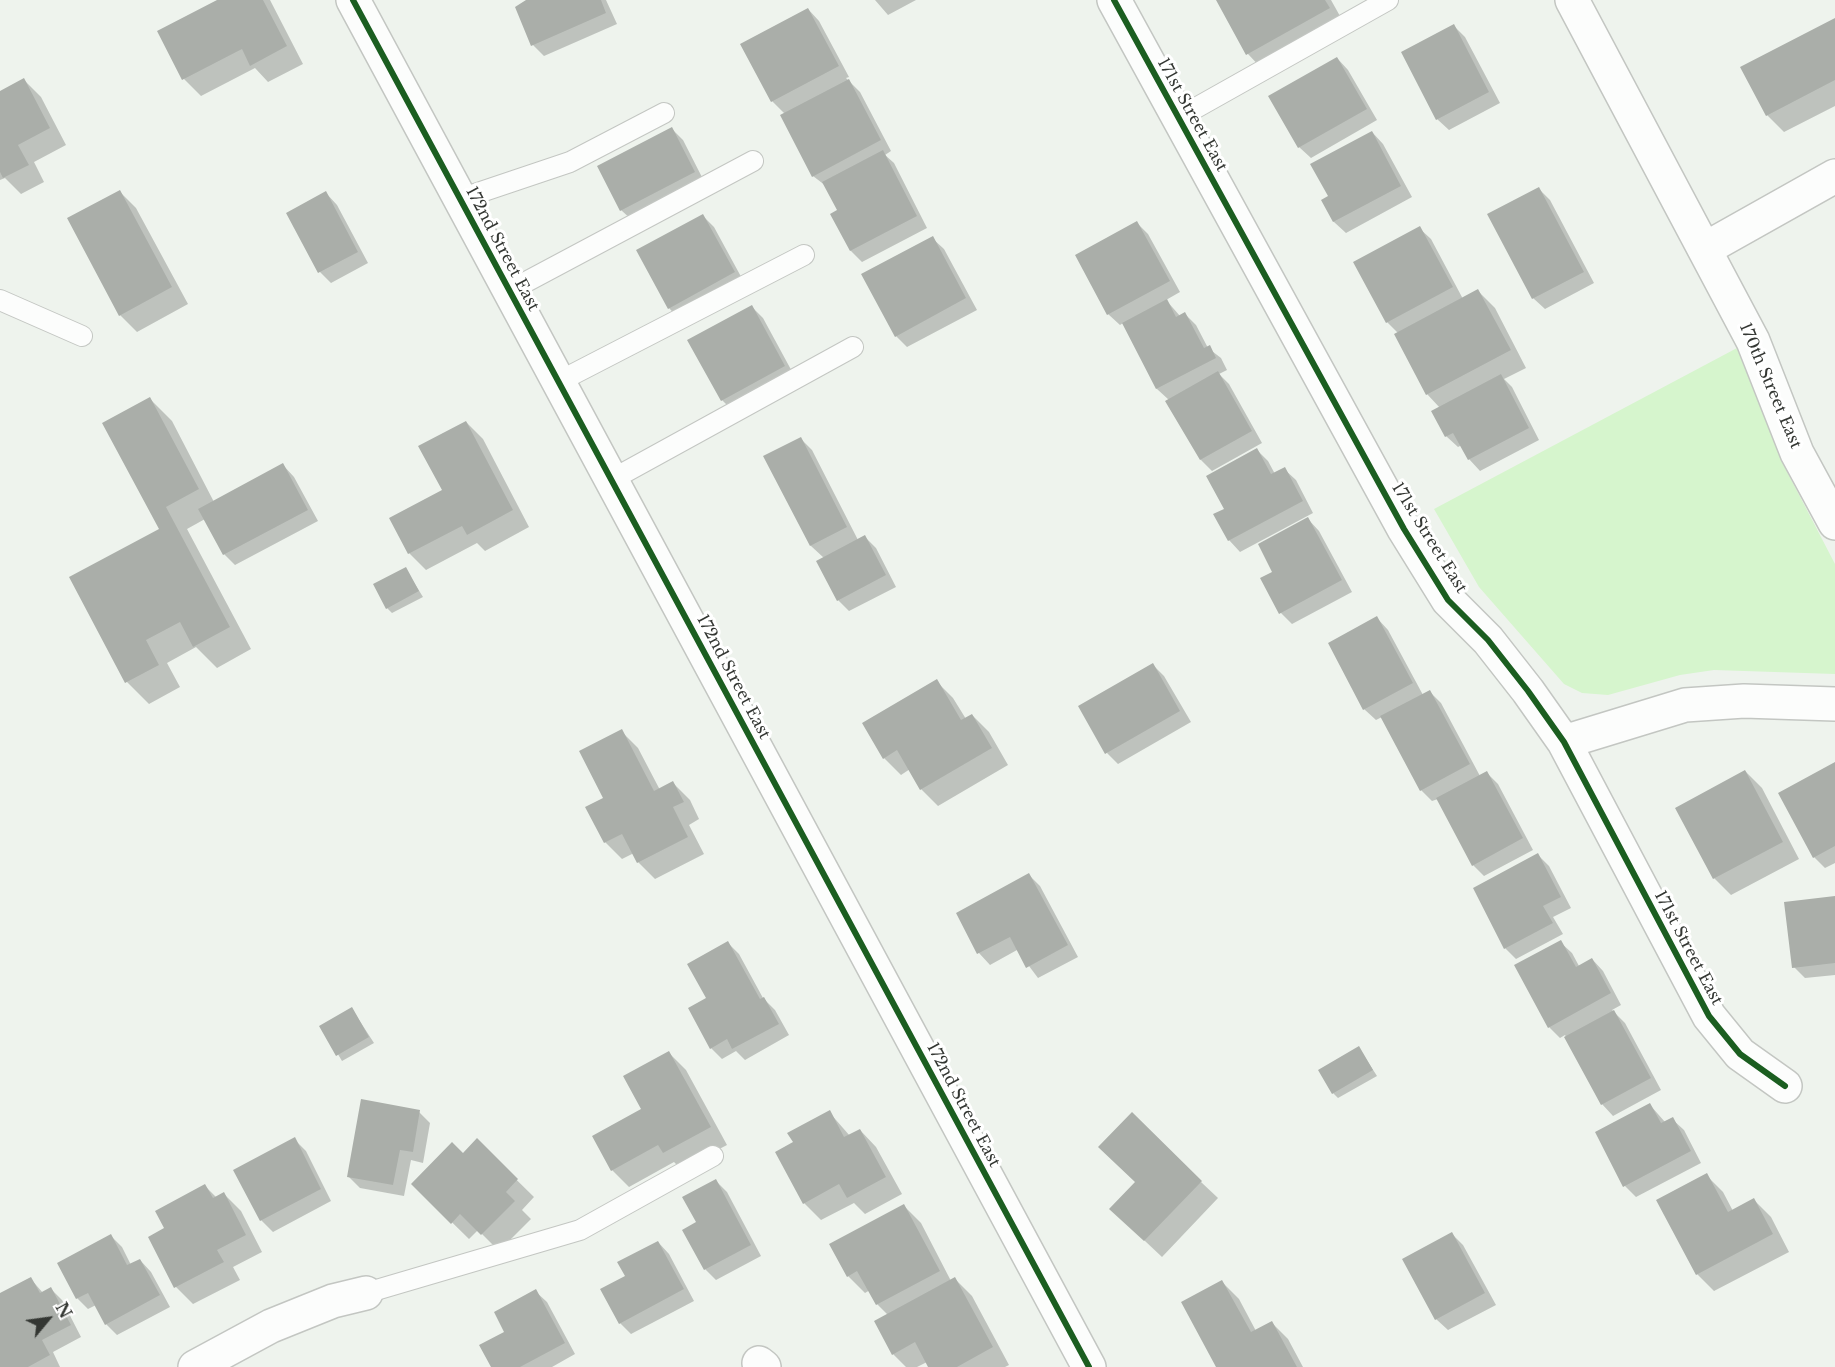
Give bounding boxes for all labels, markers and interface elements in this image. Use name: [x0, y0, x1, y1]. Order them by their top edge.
street label: 171st Street East: [1153, 55, 1231, 175]
street label: 172nd Street East: [461, 184, 543, 314]
street label: 170th Street East: [1735, 320, 1805, 452]
street label: 171st Street East: [1387, 479, 1471, 597]
street label: 172nd Street East: [692, 612, 774, 742]
street label: 171st Street East: [1650, 888, 1726, 1008]
street label: 172nd Street East: [922, 1040, 1004, 1170]
north arrow: [18, 1289, 78, 1349]
text: N: [51, 1299, 76, 1322]

